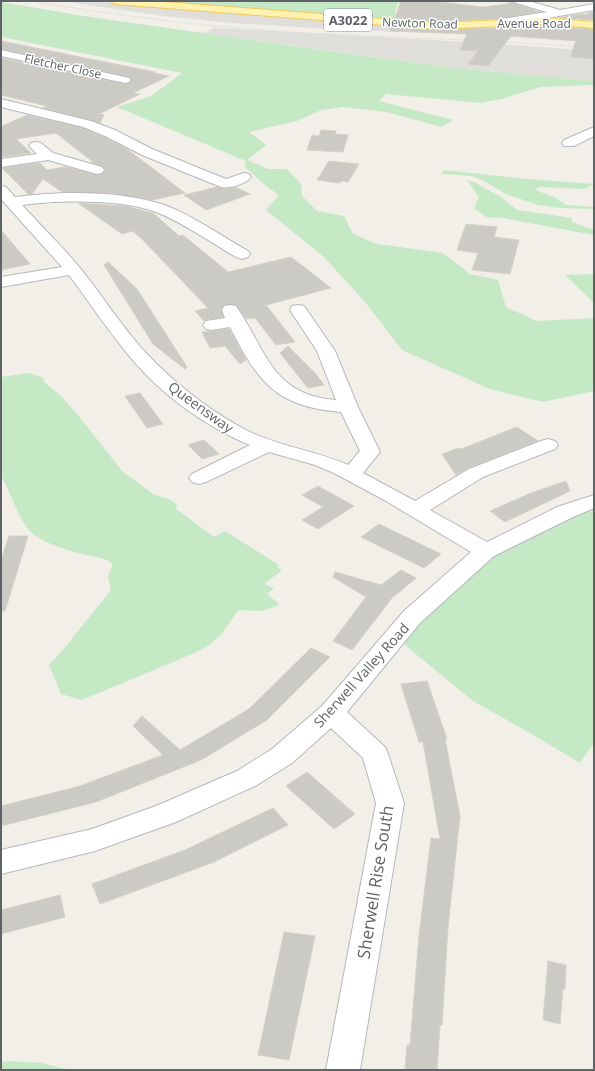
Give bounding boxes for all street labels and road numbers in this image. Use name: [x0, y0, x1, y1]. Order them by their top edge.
road number: A3022: [324, 9, 372, 31]
street label: Newton Road: [382, 13, 458, 33]
street label: Avenue Road: [497, 15, 571, 32]
street label: Fletcher Close: [23, 50, 103, 83]
street label: Queensway: [165, 377, 238, 438]
street label: Sherwell Valley Road: [309, 619, 413, 731]
street label: Sherwell Rise South: [351, 804, 399, 960]

